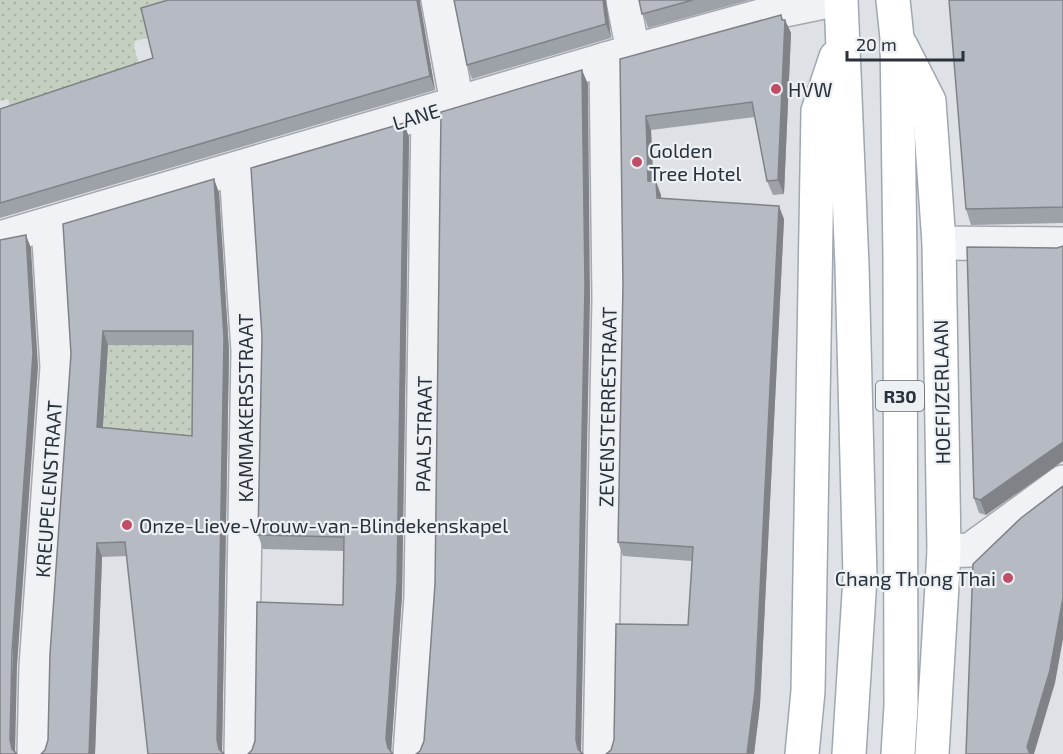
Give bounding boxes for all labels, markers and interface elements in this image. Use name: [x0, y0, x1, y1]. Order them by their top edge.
scale bar: [847, 24, 962, 62]
text: 20 m: [856, 33, 897, 55]
place label: HVW: [788, 77, 833, 101]
marker: HVW: [769, 82, 783, 96]
street label: LANE: [390, 98, 442, 134]
place label: Golden Tree Hotel: [649, 138, 742, 185]
marker: Golden Tree Hotel: [630, 155, 644, 169]
street label: ZEVENSTERRESTRAAT: [593, 306, 621, 507]
street label: KAMMAKERSSTRAAT: [233, 313, 257, 502]
street label: HOEFIJZERLAAN: [928, 319, 954, 465]
street label: PAALSTRAAT: [410, 375, 436, 493]
road number: R30: [876, 381, 924, 411]
street label: KREUPELENSTRAAT: [30, 399, 66, 579]
place label: Onze-Lieve-Vrouw-van-Blindekenskapel: [139, 513, 508, 537]
marker: Onze-Lieve-Vrouw-van-Blindekenskapel: [120, 518, 134, 532]
place label: Chang Thong Thai: [835, 566, 996, 590]
marker: Chang Thong Thai: [1001, 571, 1015, 585]

